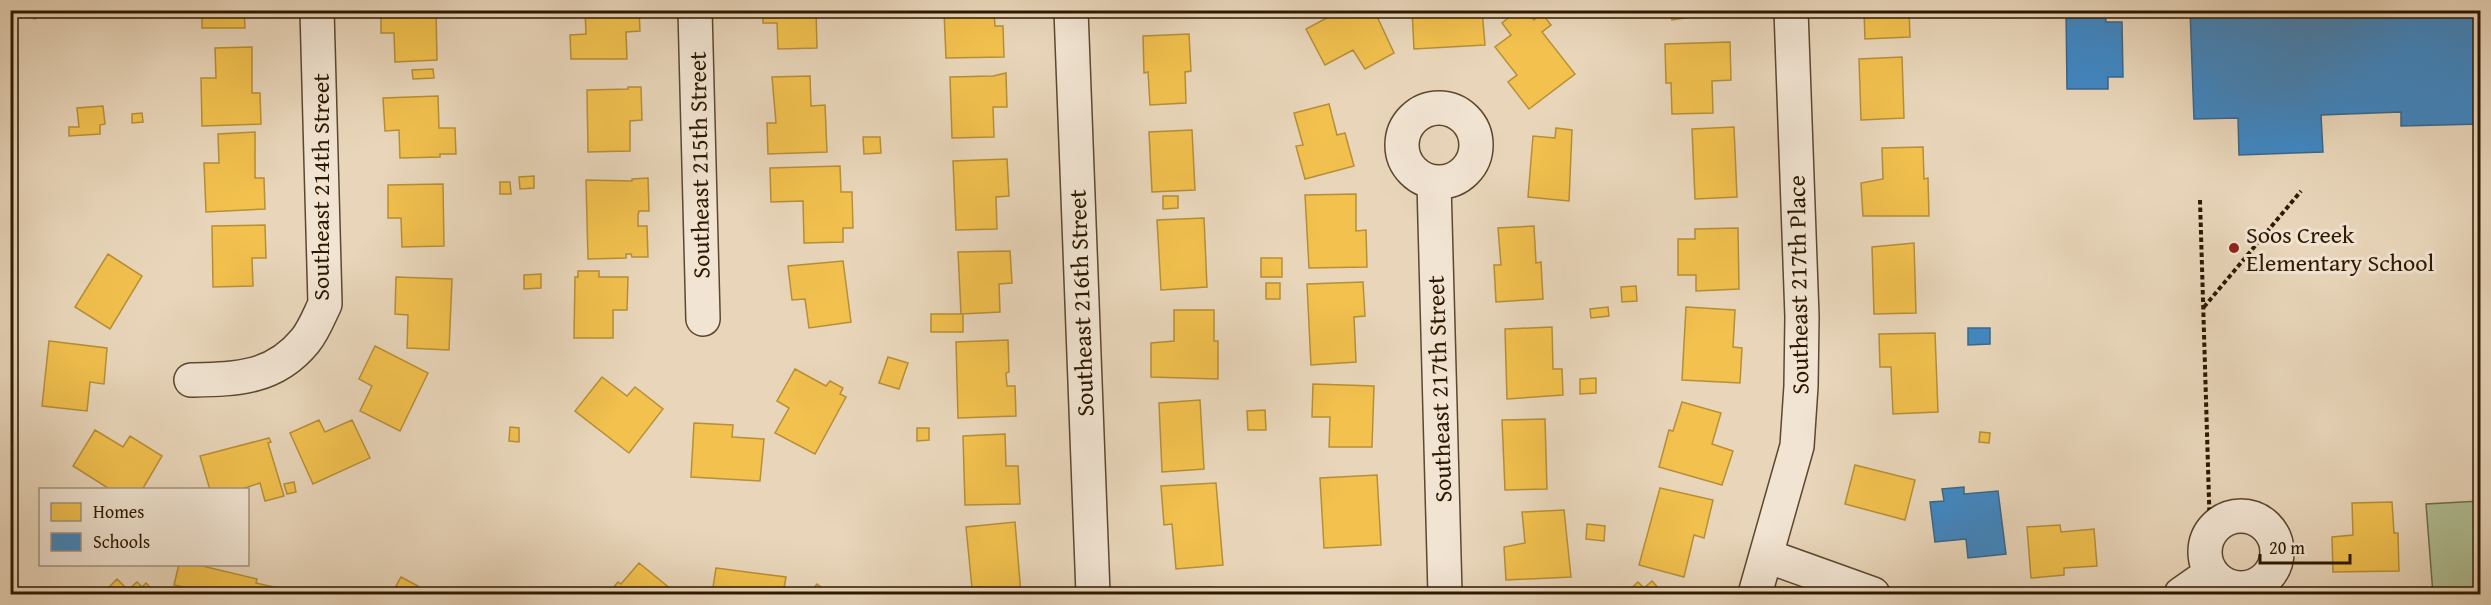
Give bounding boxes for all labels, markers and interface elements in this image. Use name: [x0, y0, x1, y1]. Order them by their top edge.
street label: Southeast 215th Street: [680, 50, 718, 279]
street label: Southeast 214th Street: [303, 73, 338, 301]
street label: Southeast 217th Place: [1779, 175, 1817, 395]
street label: Southeast 216th Street: [1060, 188, 1102, 417]
place label: Soos Creek Elementary School: [2246, 217, 2434, 280]
marker: Soos Creek Elementary School: [2227, 241, 2241, 255]
street label: Southeast 217th Street: [1418, 274, 1460, 503]
legend: [39, 488, 249, 566]
text: Homes: [93, 498, 144, 525]
scale bar: [2260, 527, 2350, 565]
text: Schools: [93, 528, 150, 555]
text: 20 m: [2269, 534, 2305, 561]

